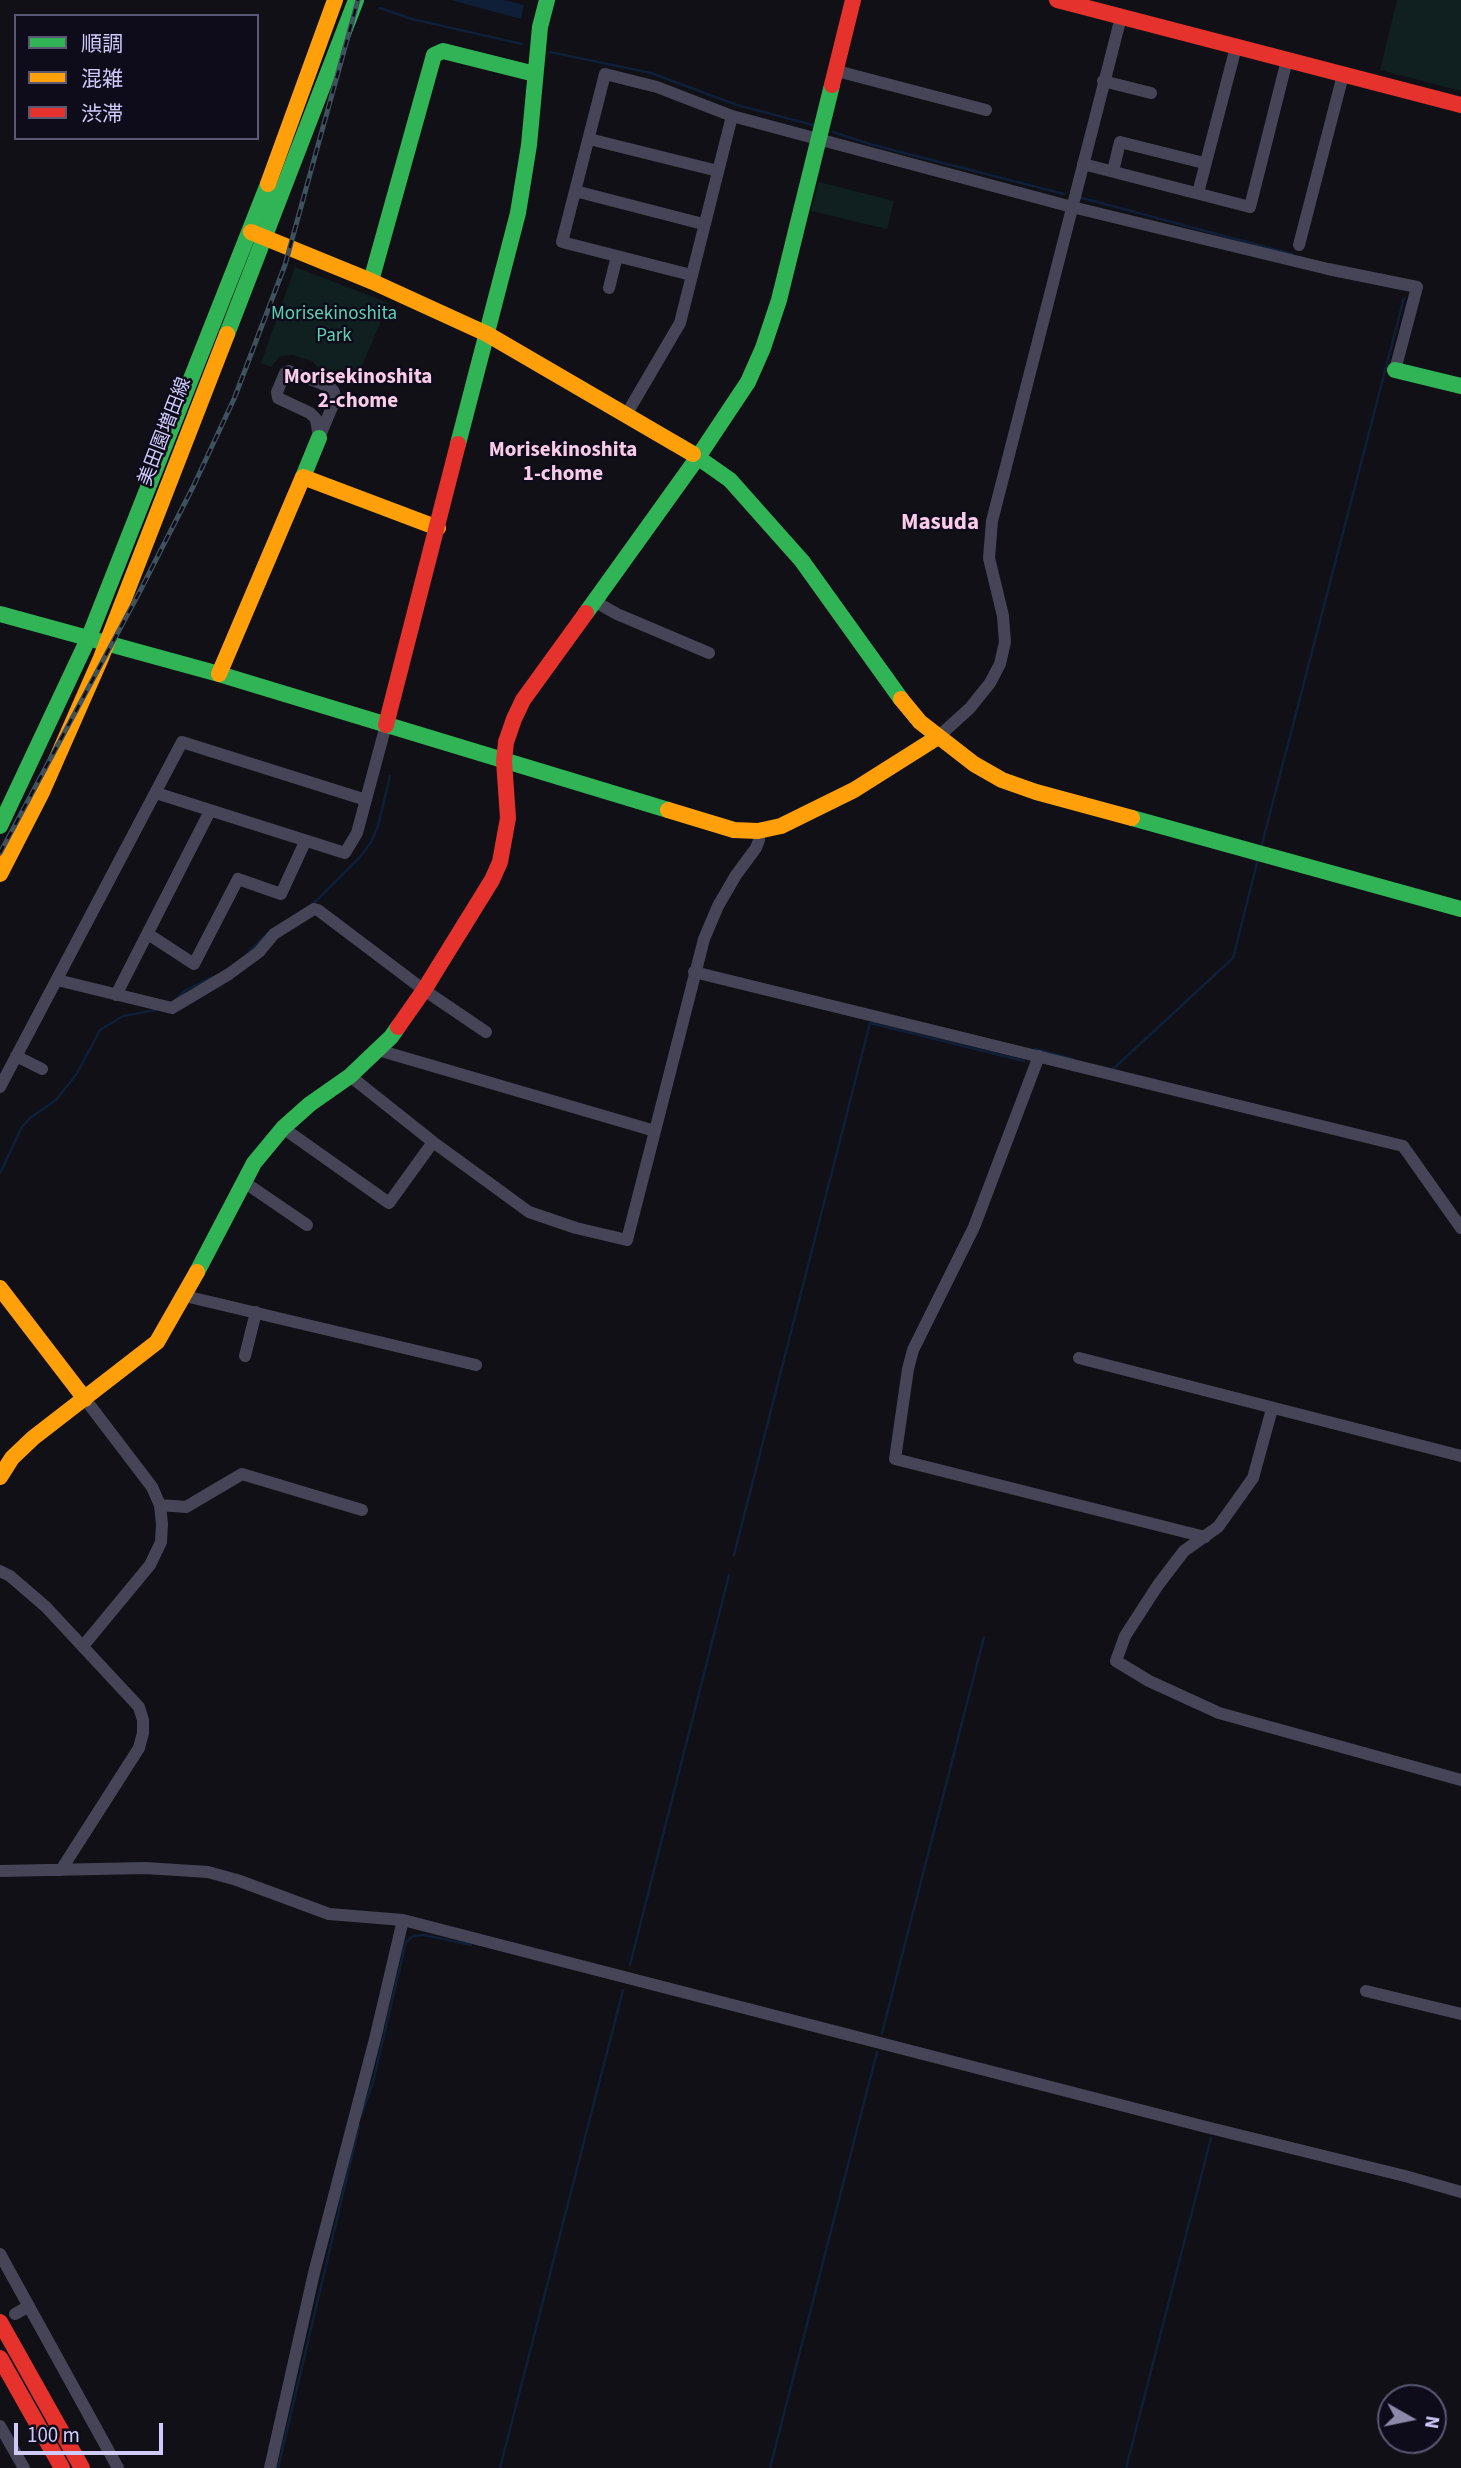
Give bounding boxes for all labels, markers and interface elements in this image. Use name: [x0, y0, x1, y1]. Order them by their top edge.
legend: [14, 14, 259, 140]
text: 順調: [81, 29, 123, 59]
text: 混雑: [81, 64, 123, 94]
text: 渋滞: [81, 99, 123, 129]
park label: Morisekinoshita Park: [271, 304, 397, 348]
district label: Morisekinoshita 2-chome: [284, 365, 432, 415]
street label: 美田園増田線: [135, 375, 197, 489]
district label: Morisekinoshita 1-chome: [489, 438, 637, 488]
district label: Masuda: [901, 510, 979, 538]
north arrow: [1377, 2384, 1447, 2454]
scale bar: [18, 2408, 166, 2452]
text: N: [1417, 2414, 1446, 2430]
text: 100 m: [27, 2420, 80, 2450]

